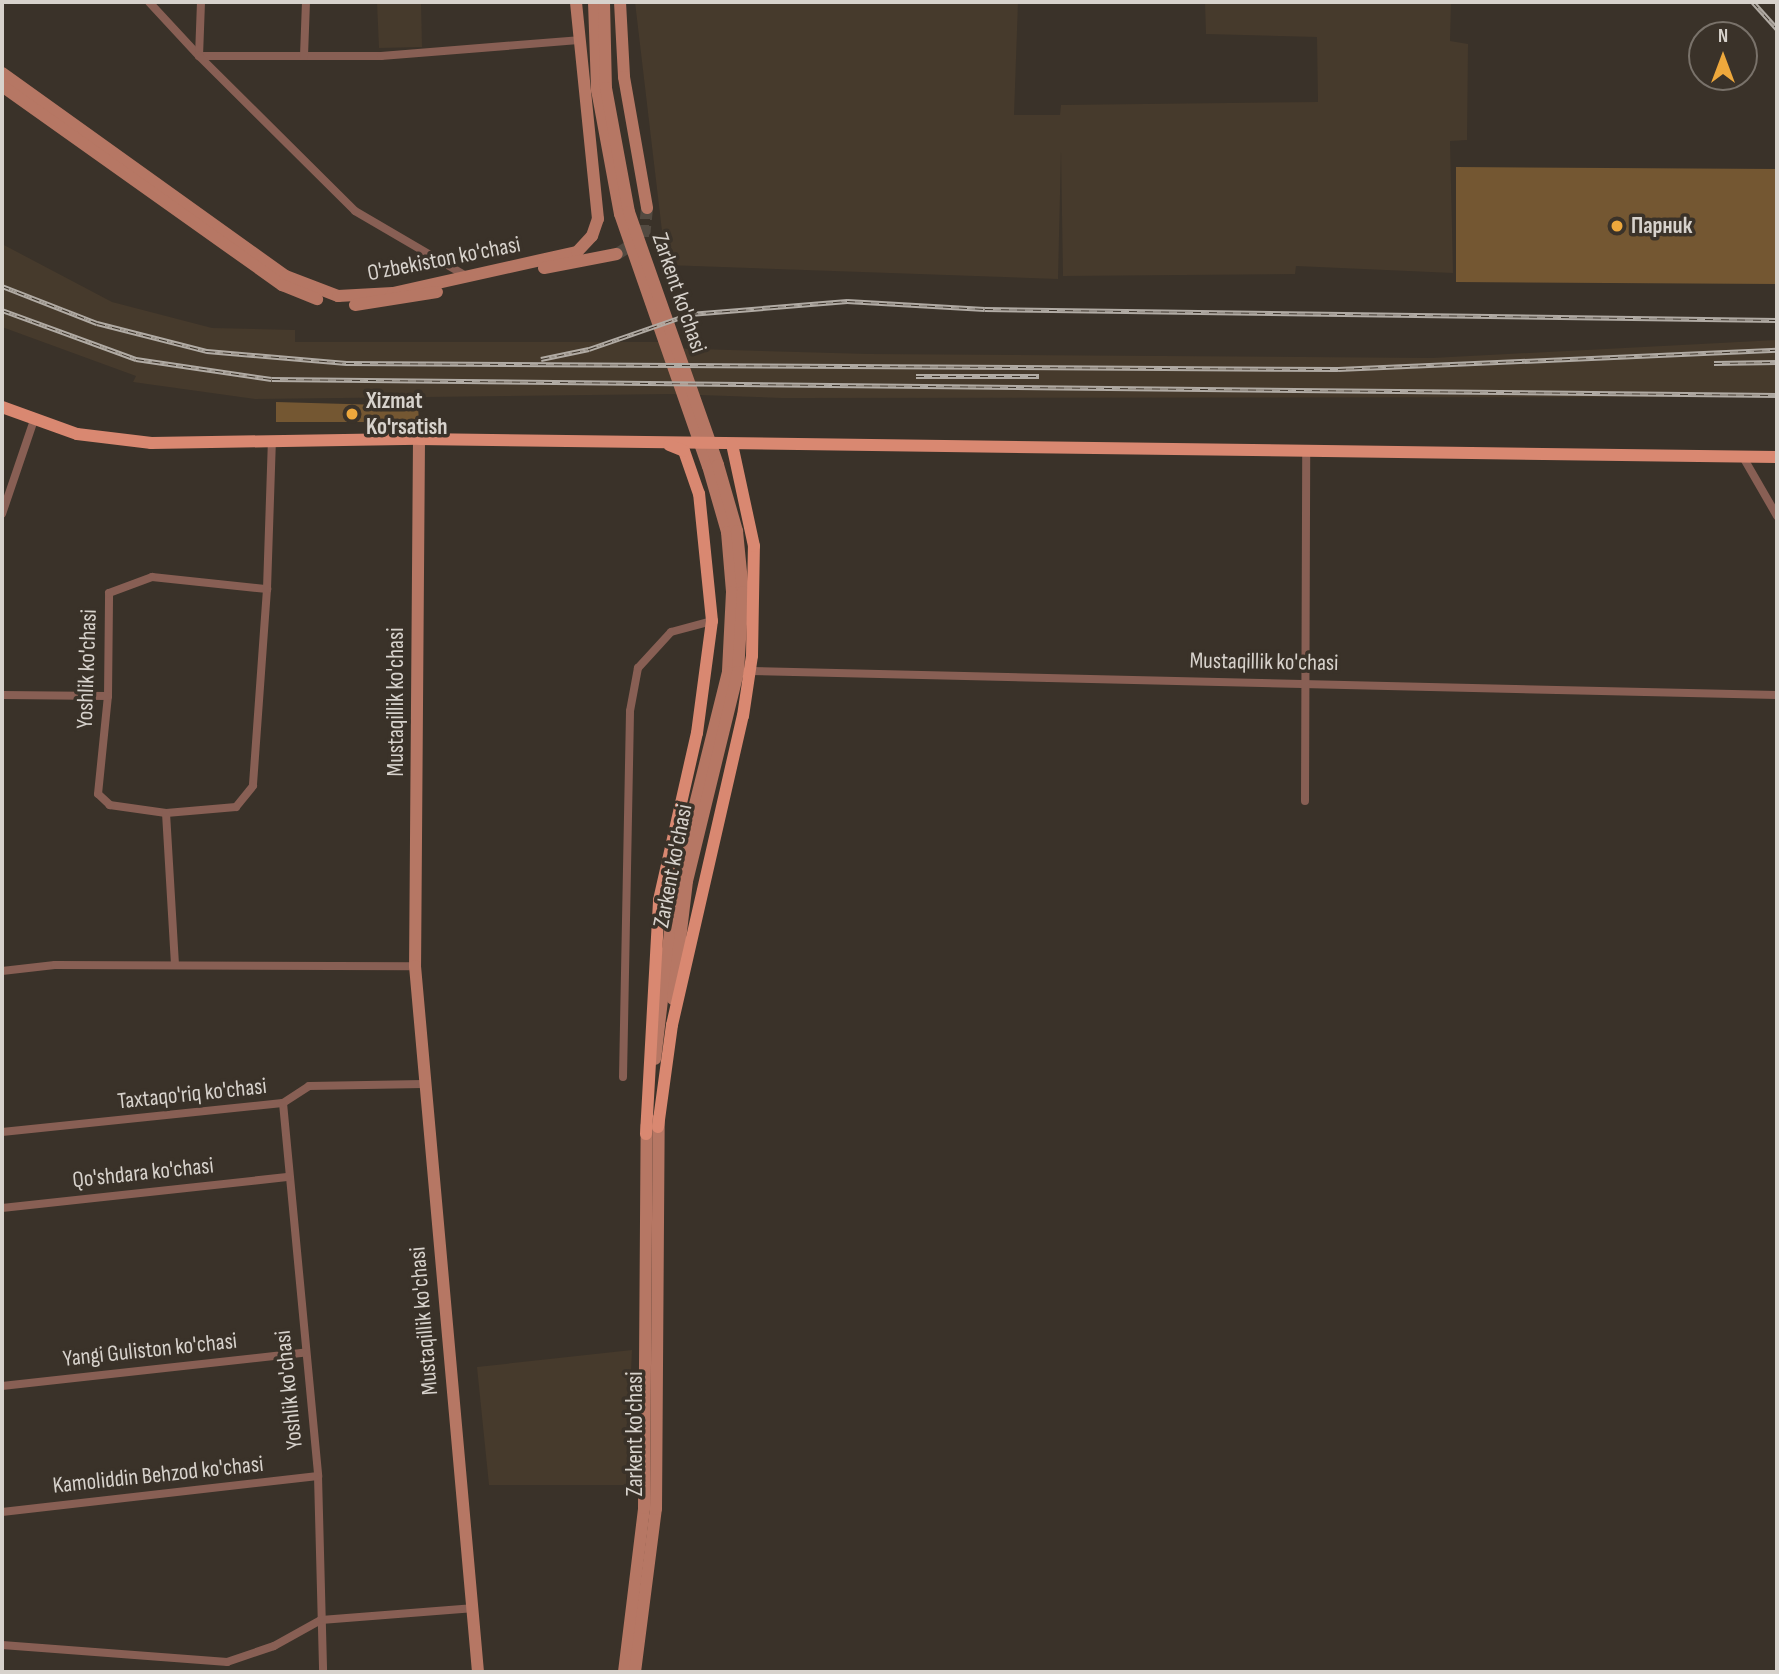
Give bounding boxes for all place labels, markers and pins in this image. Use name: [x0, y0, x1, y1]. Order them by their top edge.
place label: Парник: [1631, 212, 1692, 240]
marker: Парник: [1609, 218, 1625, 234]
place label: Xizmat Ko'rsatish: [366, 387, 448, 441]
marker: Xizmat Ko'rsatish: [344, 406, 360, 422]

